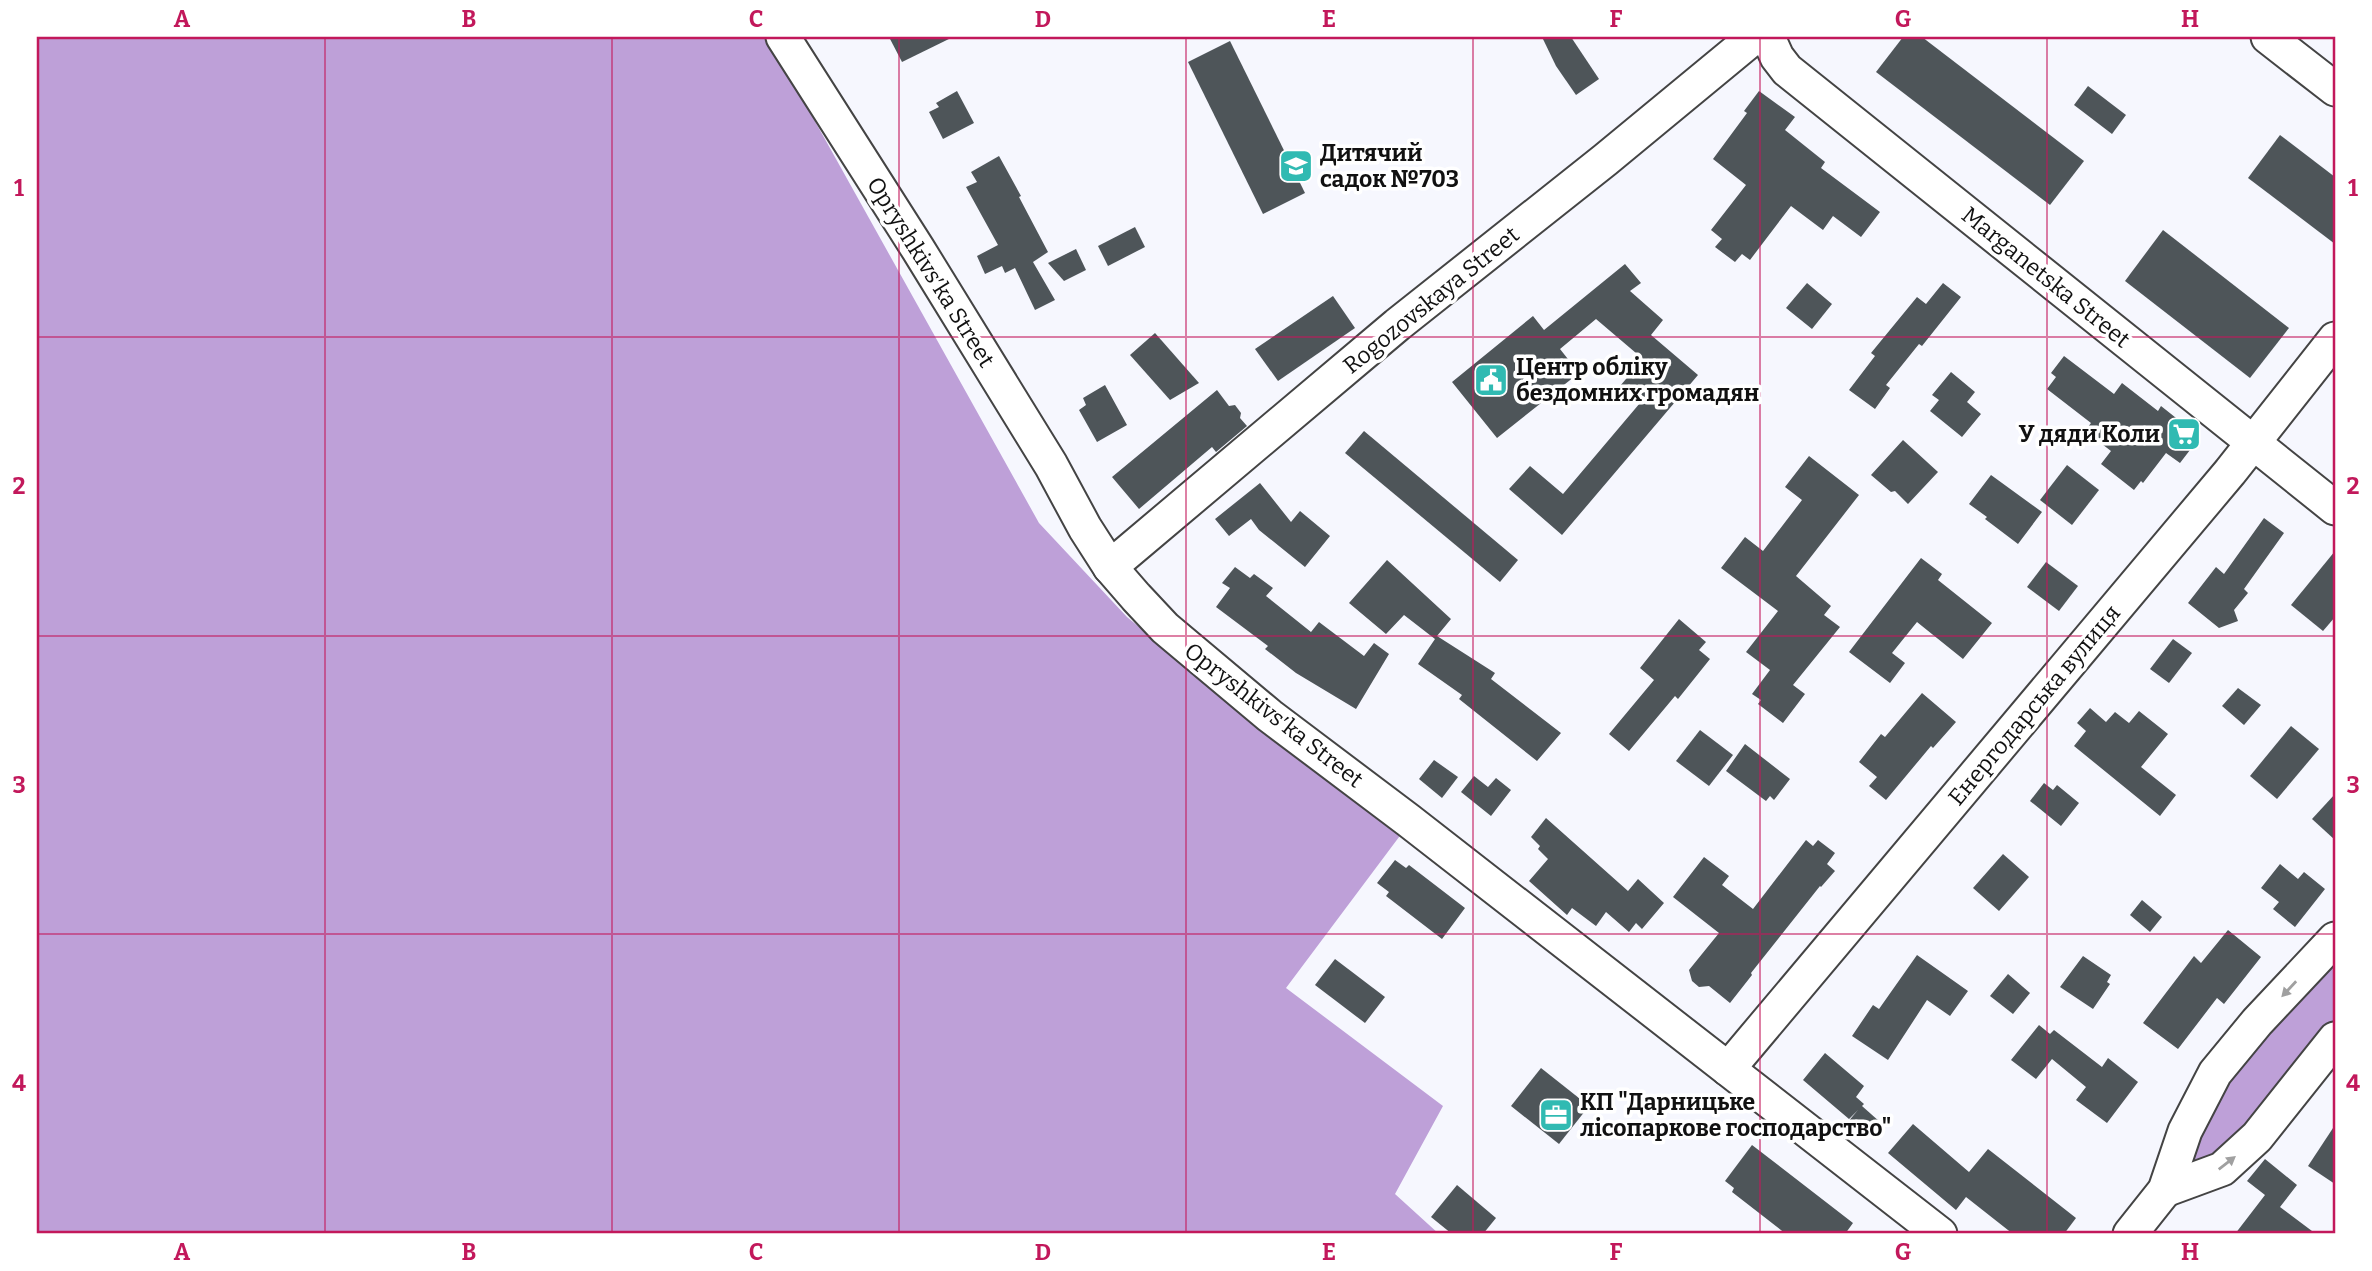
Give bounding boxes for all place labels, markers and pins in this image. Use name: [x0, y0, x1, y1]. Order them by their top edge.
place label: Дитячий садок №703: [1320, 139, 1459, 193]
school or university icon: Дитячий садок №703: [1277, 147, 1315, 185]
place label: Центр обліку бездомних громадян: [1516, 353, 1759, 407]
public building icon: Центр обліку бездомних громадян: [1472, 361, 1510, 399]
supermarket icon: У дяди Коли: [2165, 415, 2203, 453]
place label: У дяди Коли: [2019, 420, 2160, 448]
place label: КП "Дарницьке лісопаркове господарство": [1580, 1088, 1892, 1142]
office icon: КП "Дарницьке лісопаркове господарство": [1537, 1096, 1575, 1134]

